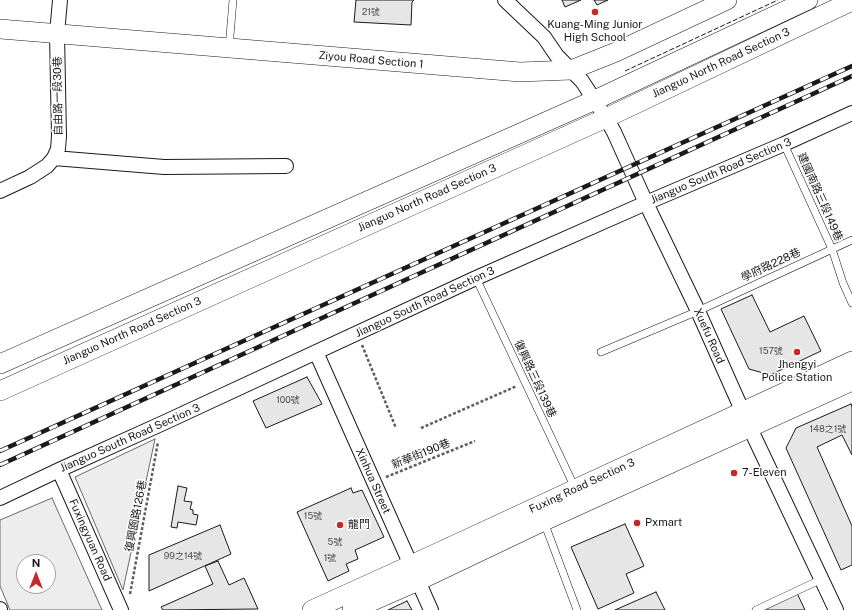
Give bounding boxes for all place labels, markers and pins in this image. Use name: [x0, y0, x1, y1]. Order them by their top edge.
marker: Kuang-Ming Junior High School: [590, 7, 600, 17]
place label: Kuang-Ming Junior High School: [547, 18, 643, 44]
marker: Jhengyi Police Station: [792, 347, 802, 357]
place label: Jhengyi Police Station: [762, 358, 832, 384]
place label: 7-Eleven: [742, 466, 787, 480]
marker: 7-Eleven: [729, 468, 739, 478]
place label: Pxmart: [645, 516, 682, 530]
place label: 龍門: [348, 518, 370, 532]
marker: Pxmart: [632, 518, 642, 528]
marker: 龍門: [335, 520, 345, 530]

